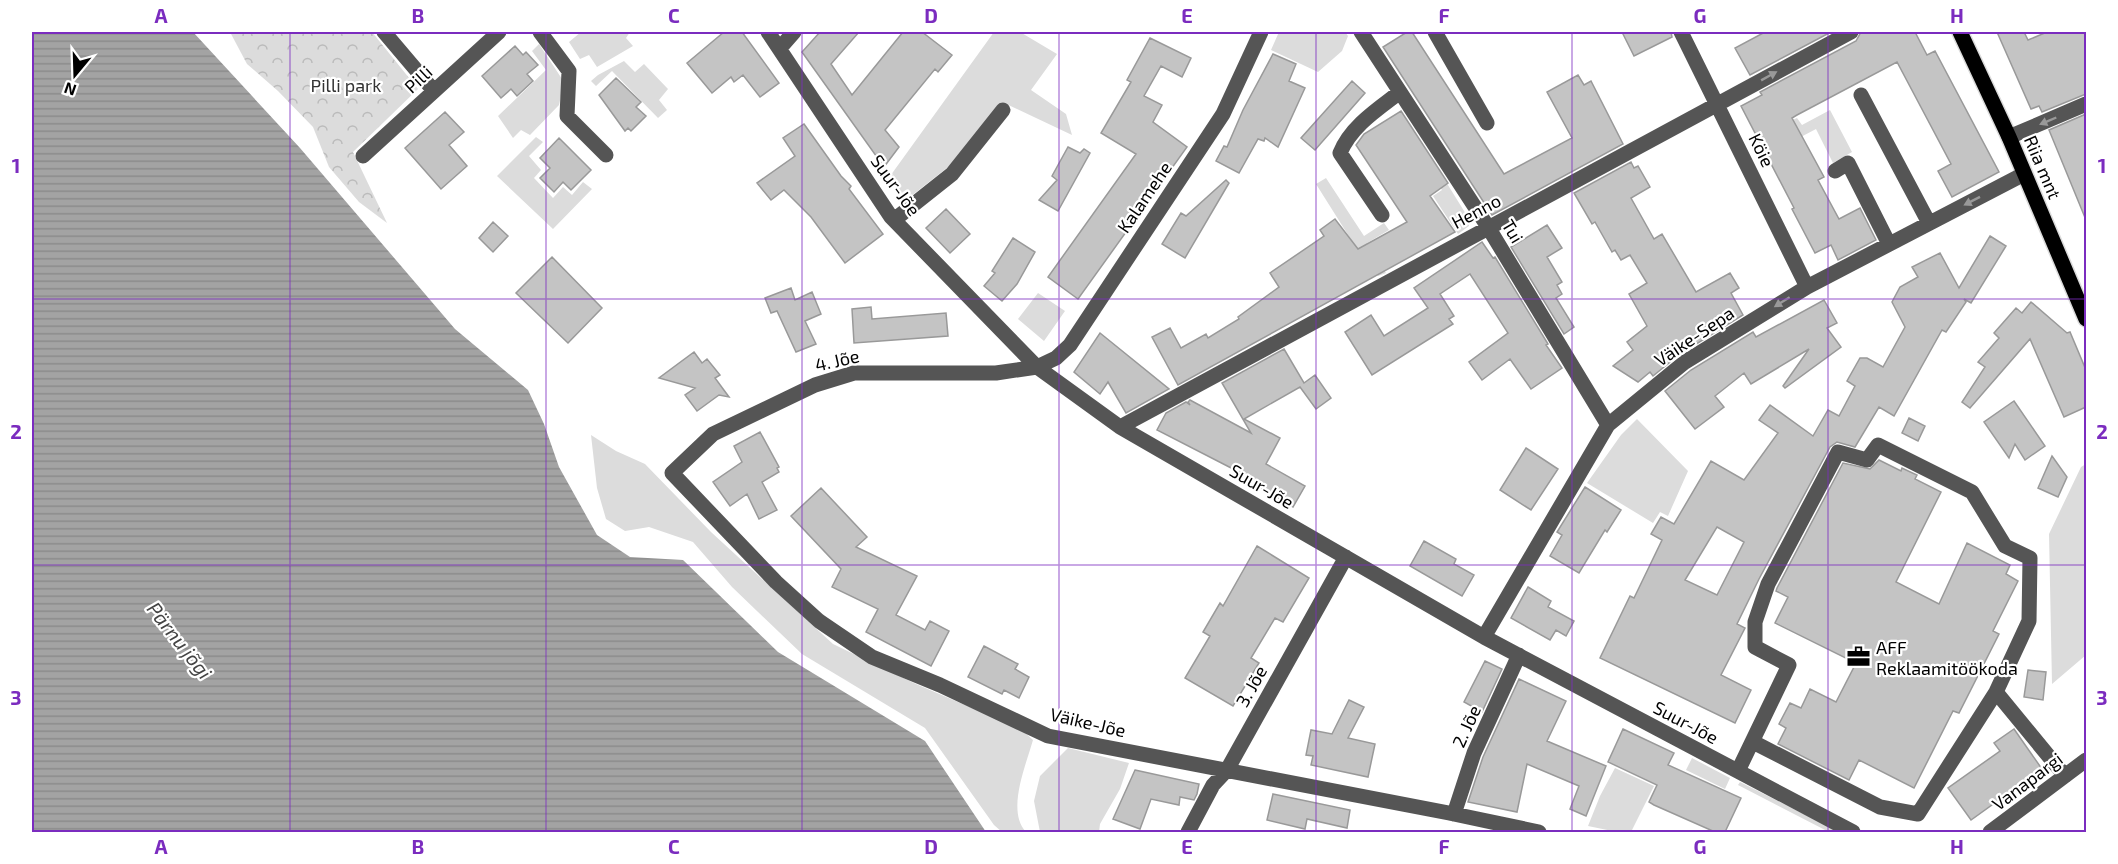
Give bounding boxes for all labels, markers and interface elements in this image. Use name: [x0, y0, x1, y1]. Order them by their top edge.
text: A: [154, 3, 168, 27]
text: B: [412, 3, 424, 27]
text: C: [668, 3, 680, 27]
text: D: [924, 3, 938, 27]
text: E: [1181, 3, 1193, 27]
text: F: [1438, 3, 1450, 27]
text: G: [1694, 3, 1706, 27]
text: H: [1950, 3, 1964, 27]
north arrow: [45, 45, 105, 105]
street label: Pilli: [399, 61, 437, 97]
one-way arrow: [1761, 71, 1778, 81]
park label: Pilli park: [311, 74, 381, 96]
text: N: [61, 79, 79, 101]
one-way arrow: [2038, 116, 2056, 126]
street label: Köie: [1744, 130, 1780, 170]
street label: Riia mnt: [2020, 132, 2066, 202]
street label: Suur-Jõe: [866, 150, 926, 220]
text: 1: [12, 153, 20, 177]
text: 1: [2098, 153, 2106, 177]
street label: Kalamehe: [1112, 157, 1176, 237]
street label: Henno: [1448, 189, 1504, 233]
one-way arrow: [1964, 196, 1981, 205]
street label: Tui: [1497, 215, 1529, 247]
one-way arrow: [1774, 297, 1790, 308]
street label: Väike-Sepa: [1650, 301, 1738, 371]
street label: 4. Jõe: [813, 344, 861, 376]
text: 2: [10, 419, 22, 443]
text: 2: [2096, 419, 2108, 443]
street label: Suur-Jõe: [1226, 459, 1298, 513]
water label: Pärnu jõgi: [142, 597, 218, 683]
place label: AFF Reklaamitöökoda: [1876, 636, 2018, 679]
office icon: AFF Reklaamitöökoda: [1845, 644, 1871, 670]
street label: 3. Jõe: [1231, 662, 1271, 710]
text: 3: [10, 685, 22, 709]
text: 3: [2096, 685, 2108, 709]
street label: Suur-Jõe: [1650, 696, 1722, 748]
street label: 2. Jõe: [1447, 701, 1485, 751]
street label: Väike-Jõe: [1048, 703, 1128, 741]
street label: Vanapargi: [1987, 747, 2067, 815]
text: A: [154, 834, 168, 858]
text: B: [412, 834, 424, 858]
text: C: [668, 834, 680, 858]
text: D: [924, 834, 938, 858]
text: E: [1181, 834, 1193, 858]
text: F: [1438, 834, 1450, 858]
text: G: [1694, 834, 1706, 858]
text: H: [1950, 834, 1964, 858]

